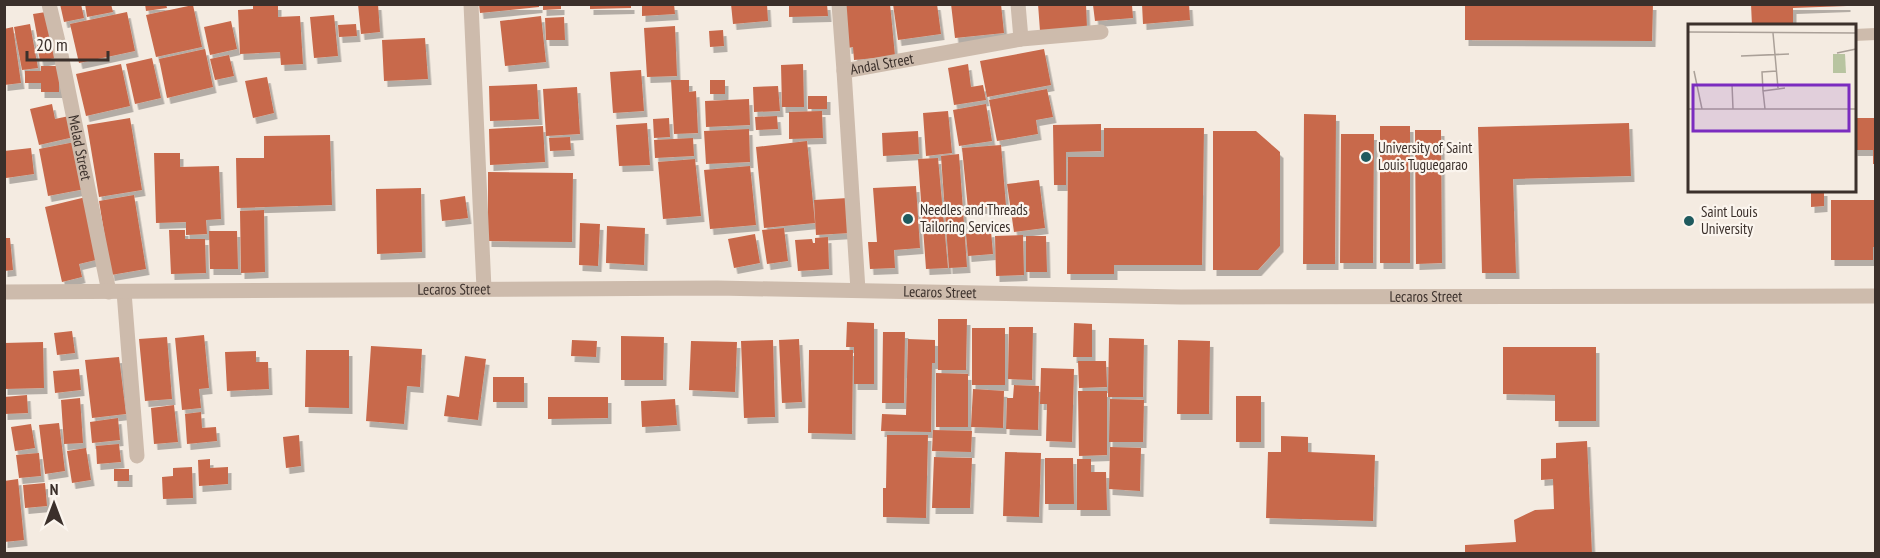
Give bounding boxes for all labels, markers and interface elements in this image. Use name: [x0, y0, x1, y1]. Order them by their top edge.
scale bar: [27, 24, 108, 62]
inset map: [1688, 24, 1856, 192]
text: 20 m: [36, 33, 68, 56]
street label: Andal Street: [849, 49, 915, 79]
street label: Melad Street: [64, 113, 96, 182]
place label: University of Saint Louis Tuguegarao: [1378, 138, 1472, 174]
marker: University of Saint Louis Tuguegarao: [1359, 150, 1373, 164]
place label: Needles and Threads Tailoring Services: [920, 200, 1028, 236]
place label: Saint Louis University: [1701, 202, 1757, 238]
marker: Needles and Threads Tailoring Services: [901, 212, 915, 226]
marker: Saint Louis University: [1682, 214, 1696, 228]
street label: Lecaros Street: [417, 279, 491, 299]
street label: Lecaros Street: [903, 282, 977, 302]
street label: Lecaros Street: [1389, 287, 1462, 306]
north arrow: [24, 474, 84, 534]
text: N: [50, 479, 58, 499]

